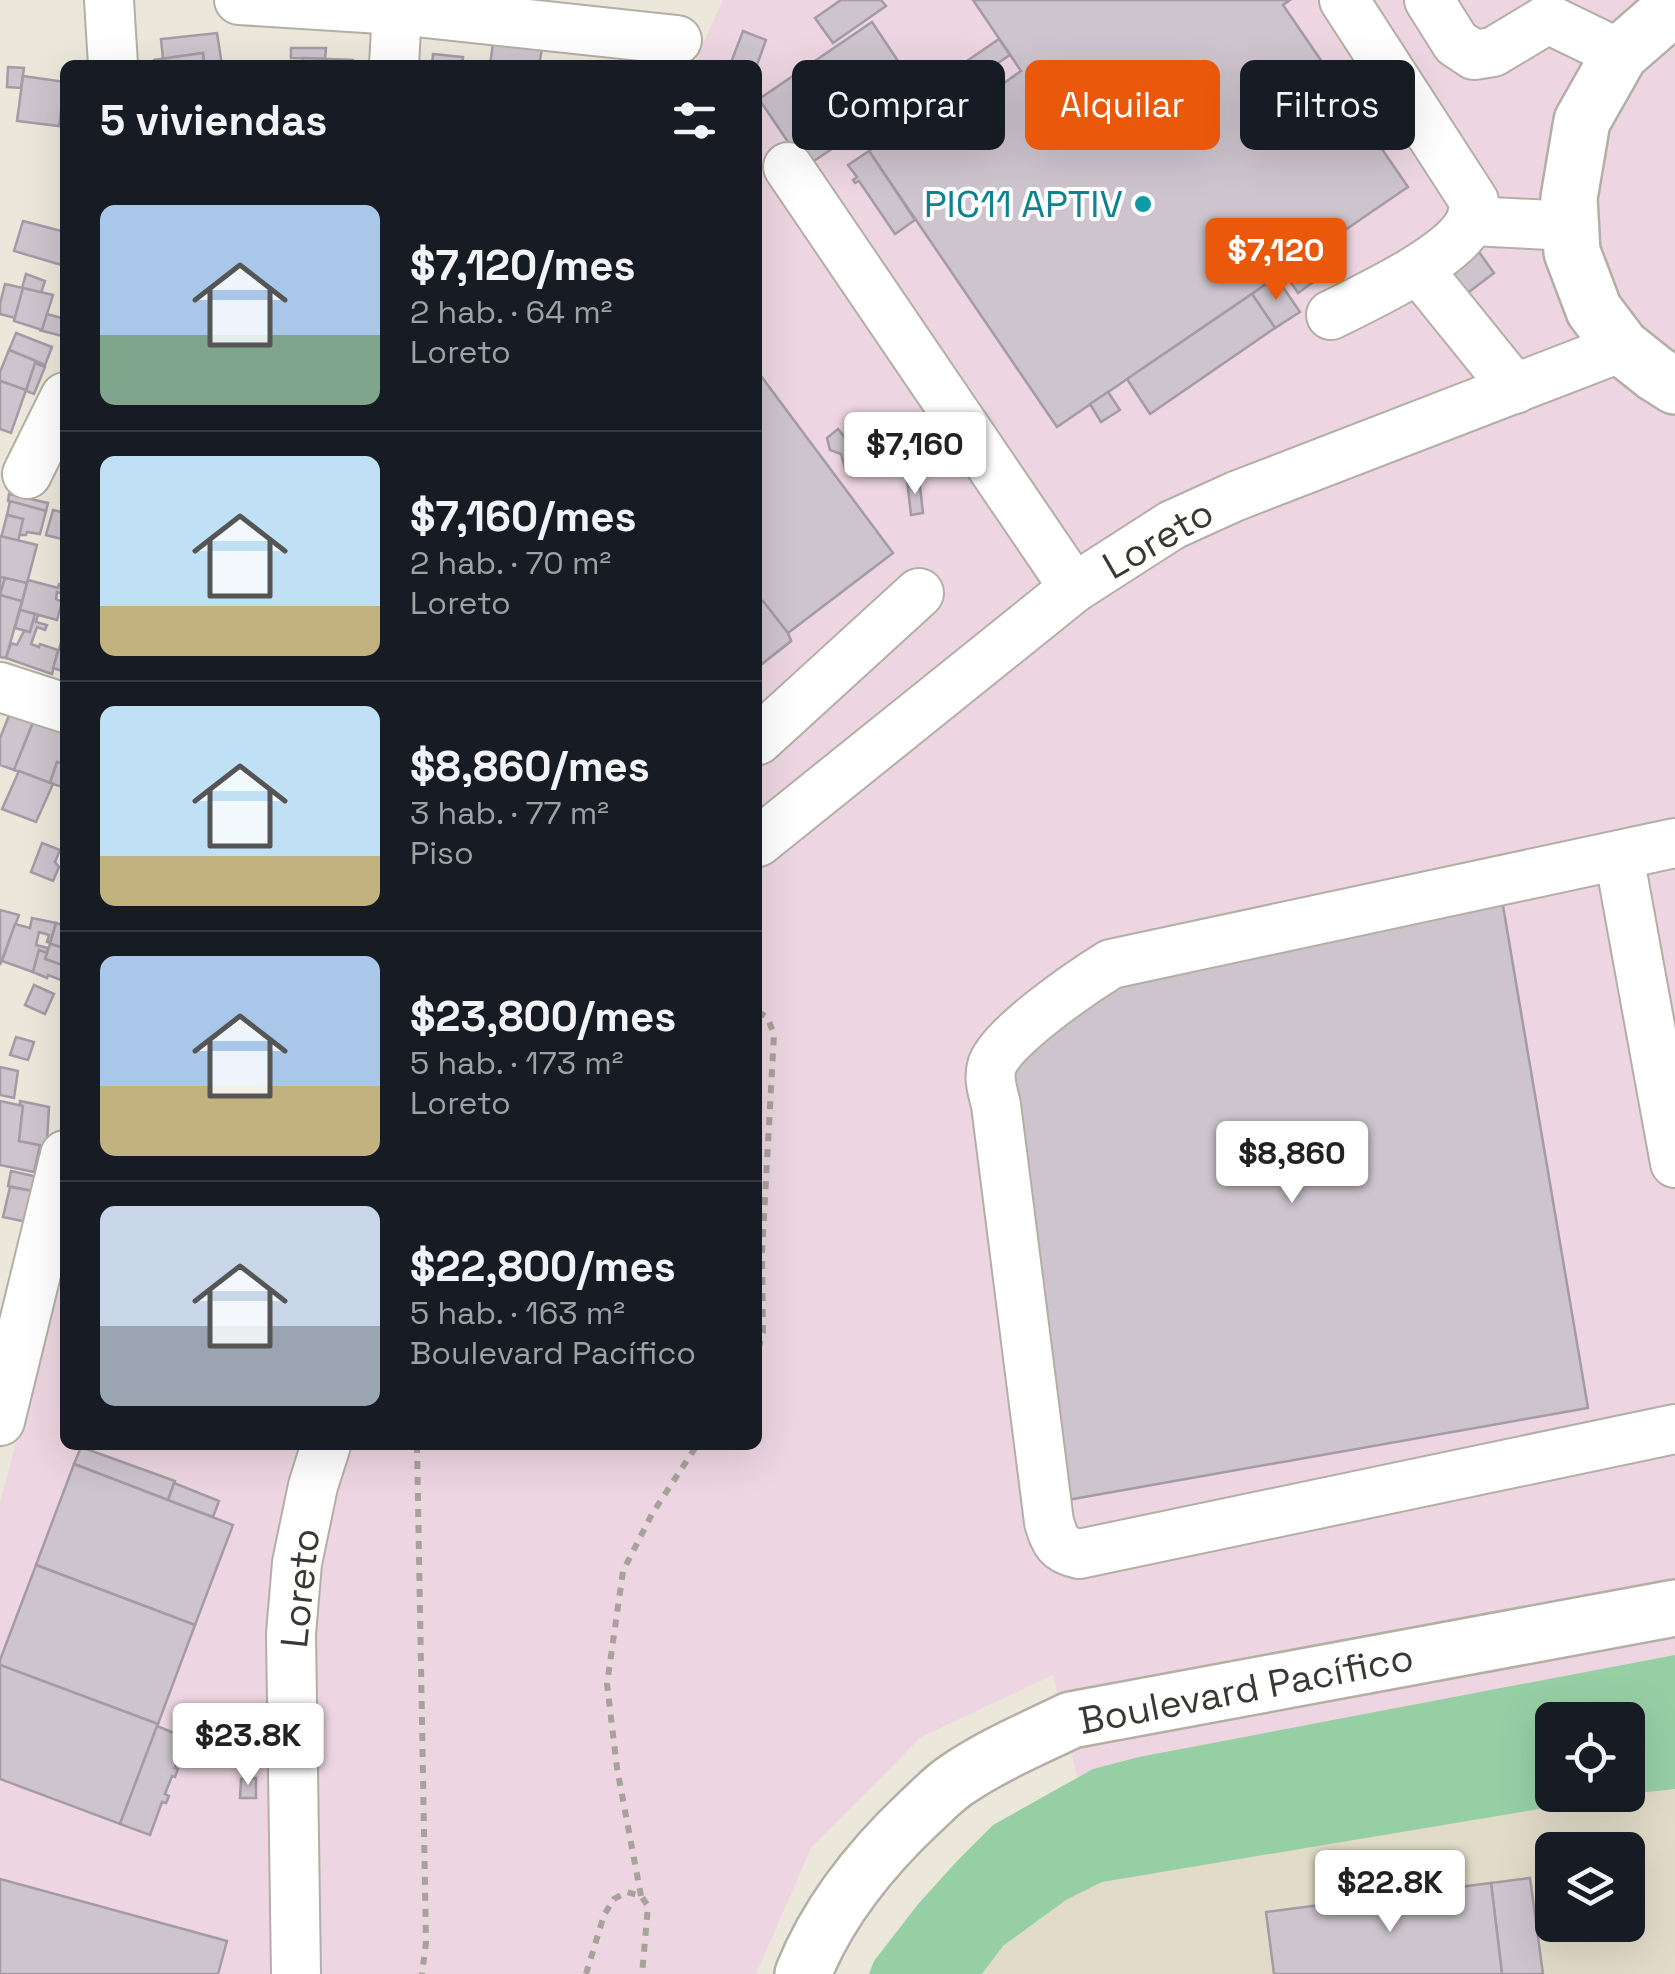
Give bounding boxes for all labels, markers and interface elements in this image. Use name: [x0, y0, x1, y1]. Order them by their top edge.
chip: Comprar: [792, 60, 1005, 150]
chip: Alquilar: [1025, 60, 1220, 150]
chip: Filtros: [1240, 60, 1415, 150]
icon: filters: [667, 93, 722, 148]
text: 5 viviendas: [100, 94, 327, 147]
place label: PIC11 APTIV: [924, 180, 1123, 228]
marker: PIC11 APTIV: [1132, 193, 1154, 215]
pin: $7,120: [1195, 218, 1357, 303]
text: $7,120: [1228, 230, 1324, 270]
text: $7,120/mes: [410, 239, 636, 292]
icon: home: [180, 245, 300, 365]
text: 2 hab. · 64 m²: [410, 292, 612, 332]
text: Loreto: [410, 332, 511, 372]
pin: $7,160: [834, 412, 996, 497]
text: $7,160: [866, 424, 964, 464]
street label: Loreto: [1094, 488, 1222, 590]
text: $7,160/mes: [410, 490, 637, 543]
icon: home: [180, 496, 300, 616]
text: 2 hab. · 70 m²: [410, 543, 611, 583]
text: Loreto: [410, 583, 511, 623]
text: $8,860/mes: [410, 740, 650, 793]
icon: home: [180, 746, 300, 866]
text: 3 hab. · 77 m²: [410, 793, 609, 833]
text: Piso: [410, 833, 474, 873]
text: $23,800/mes: [410, 990, 676, 1043]
icon: home: [180, 996, 300, 1116]
text: 5 hab. · 173 m²: [410, 1043, 623, 1083]
text: Loreto: [410, 1083, 511, 1123]
pin: $8,860: [1211, 1121, 1373, 1206]
text: $8,860: [1238, 1133, 1346, 1173]
text: $22,800/mes: [410, 1240, 676, 1293]
icon: home: [180, 1246, 300, 1366]
text: 5 hab. · 163 m²: [410, 1293, 625, 1333]
text: Boulevard Pacífico: [410, 1333, 696, 1373]
street label: Loreto: [270, 1526, 330, 1650]
street label: Boulevard Pacífico: [1075, 1633, 1417, 1745]
map controls: [1535, 1702, 1645, 1942]
button: locate: [1535, 1702, 1645, 1812]
pin: $23.8K: [167, 1703, 329, 1788]
text: $23.8K: [195, 1715, 301, 1755]
button: layers: [1535, 1832, 1645, 1942]
pin: $22.8K: [1309, 1850, 1471, 1935]
text: $22.8K: [1337, 1862, 1443, 1902]

